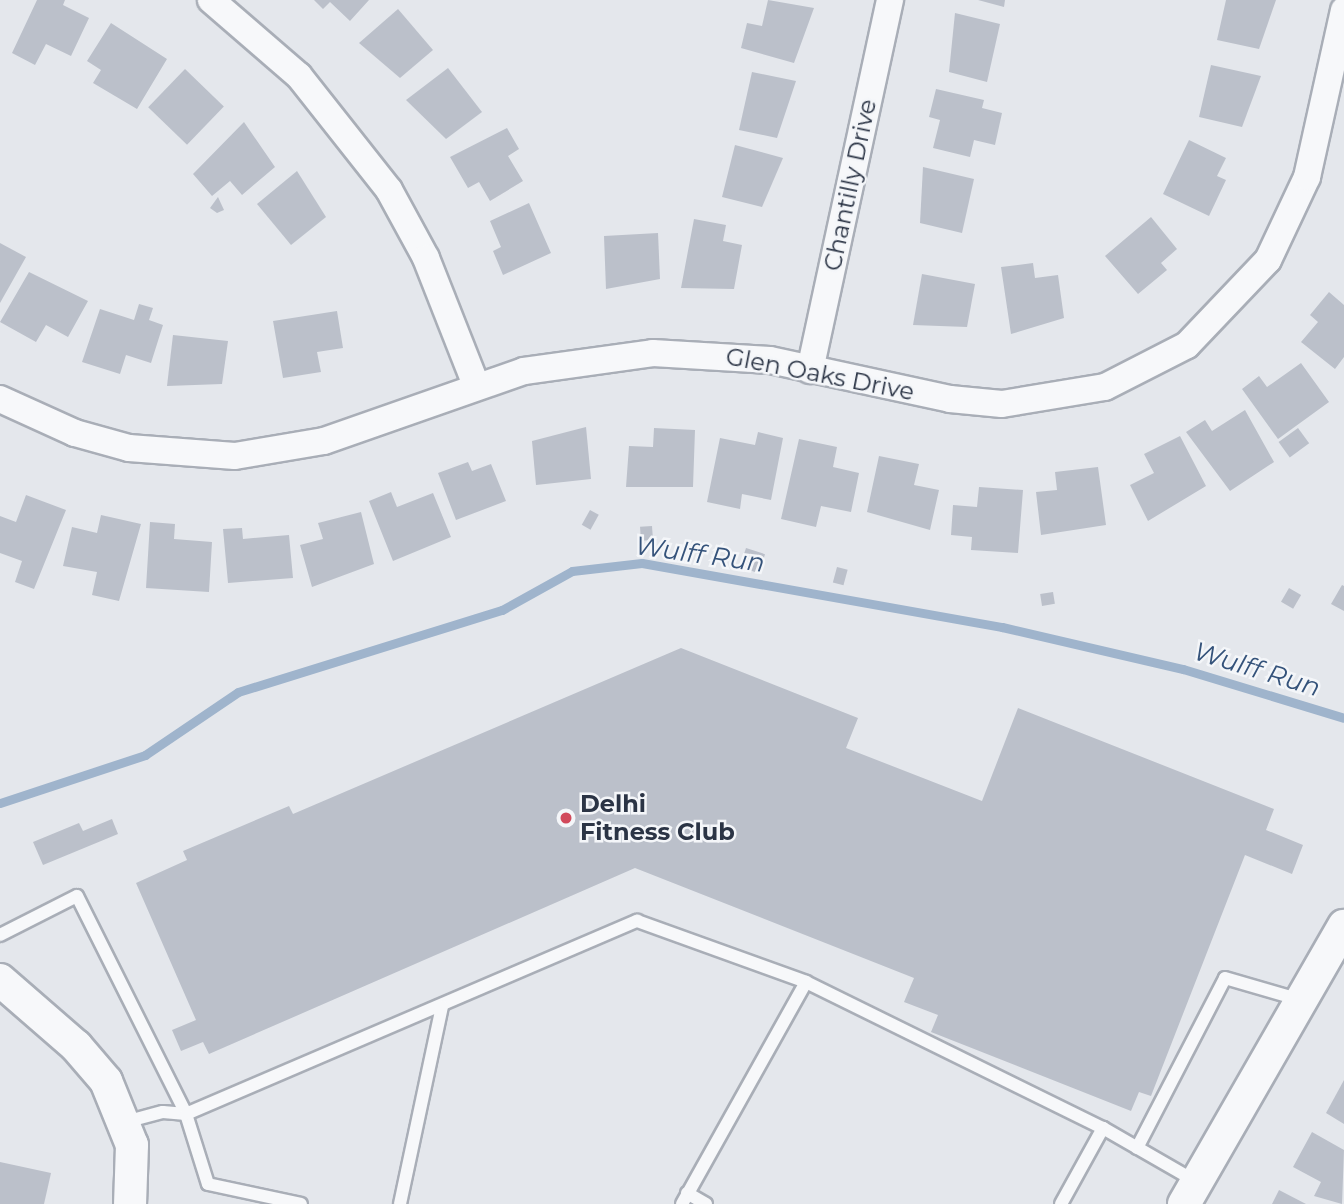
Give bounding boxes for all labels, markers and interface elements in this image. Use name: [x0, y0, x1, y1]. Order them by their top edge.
street label: Chantilly Drive: [818, 97, 882, 273]
street label: Glen Oaks Drive: [723, 342, 917, 406]
water label: Wulff Run: [633, 530, 767, 580]
water label: Wulff Run: [1190, 636, 1324, 704]
place label: Delhi Fitness Club: [580, 790, 735, 846]
marker: Delhi Fitness Club: [558, 810, 574, 826]

